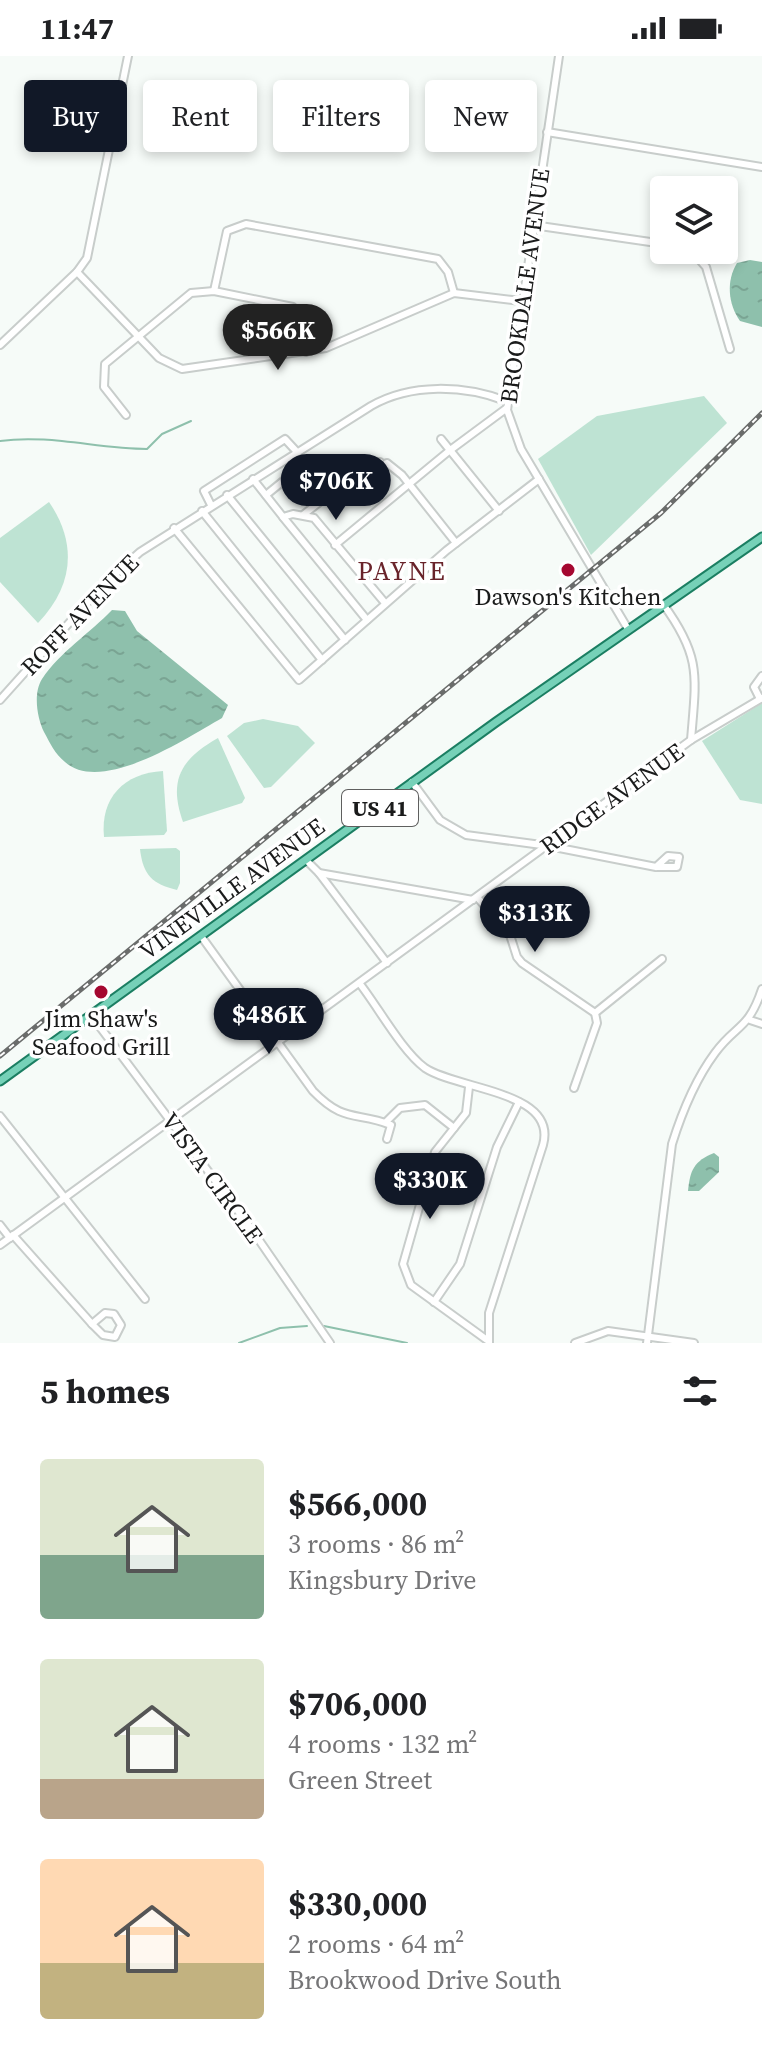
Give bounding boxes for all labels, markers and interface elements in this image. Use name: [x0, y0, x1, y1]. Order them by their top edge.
text: 11:47: [40, 8, 114, 49]
chip: Buy: [24, 80, 127, 152]
chip: Rent: [143, 80, 257, 152]
chip: Filters: [273, 80, 409, 152]
chip: New: [425, 80, 537, 152]
street label: BROOKDALE AVENUE: [492, 166, 557, 406]
map controls: [650, 176, 738, 264]
button: layers: [650, 176, 738, 264]
pin: $566K: [222, 304, 334, 372]
text: $566K: [241, 312, 315, 348]
pin: $706K: [280, 454, 392, 522]
text: $706K: [299, 462, 373, 498]
street label: ROFF AVENUE: [13, 547, 146, 683]
district label: PAYNE: [357, 553, 447, 589]
marker: Dawson's Kitchen: [559, 561, 577, 579]
place label: Dawson's Kitchen: [474, 580, 662, 613]
street label: RIDGE AVENUE: [533, 735, 690, 862]
road number: US 41: [342, 790, 418, 826]
street label: VINEVILLE AVENUE: [132, 810, 331, 967]
pin: $313K: [479, 886, 591, 954]
text: $313K: [498, 894, 572, 930]
marker: Jim Shaw's Seafood Grill: [92, 983, 110, 1001]
pin: $486K: [213, 988, 325, 1056]
text: $486K: [232, 996, 306, 1032]
place label: Jim Shaw's Seafood Grill: [32, 1002, 170, 1063]
street label: VISTA CIRCLE: [154, 1106, 271, 1250]
pin: $330K: [374, 1153, 486, 1221]
text: $330K: [393, 1161, 467, 1197]
text: 5 homes: [40, 1368, 170, 1414]
icon: filters: [678, 1369, 722, 1413]
text: $566,000: [288, 1480, 427, 1526]
icon: home: [104, 1491, 200, 1587]
text: 3 rooms · 86 m²: [288, 1526, 464, 1562]
text: Kingsbury Drive: [288, 1562, 477, 1598]
text: $706,000: [288, 1680, 427, 1726]
icon: home: [104, 1691, 200, 1787]
text: 4 rooms · 132 m²: [288, 1726, 477, 1762]
text: Green Street: [288, 1762, 432, 1798]
text: $330,000: [288, 1880, 427, 1926]
icon: home: [104, 1891, 200, 1987]
text: 2 rooms · 64 m²: [288, 1926, 464, 1962]
text: Brookwood Drive South: [288, 1962, 562, 1998]

